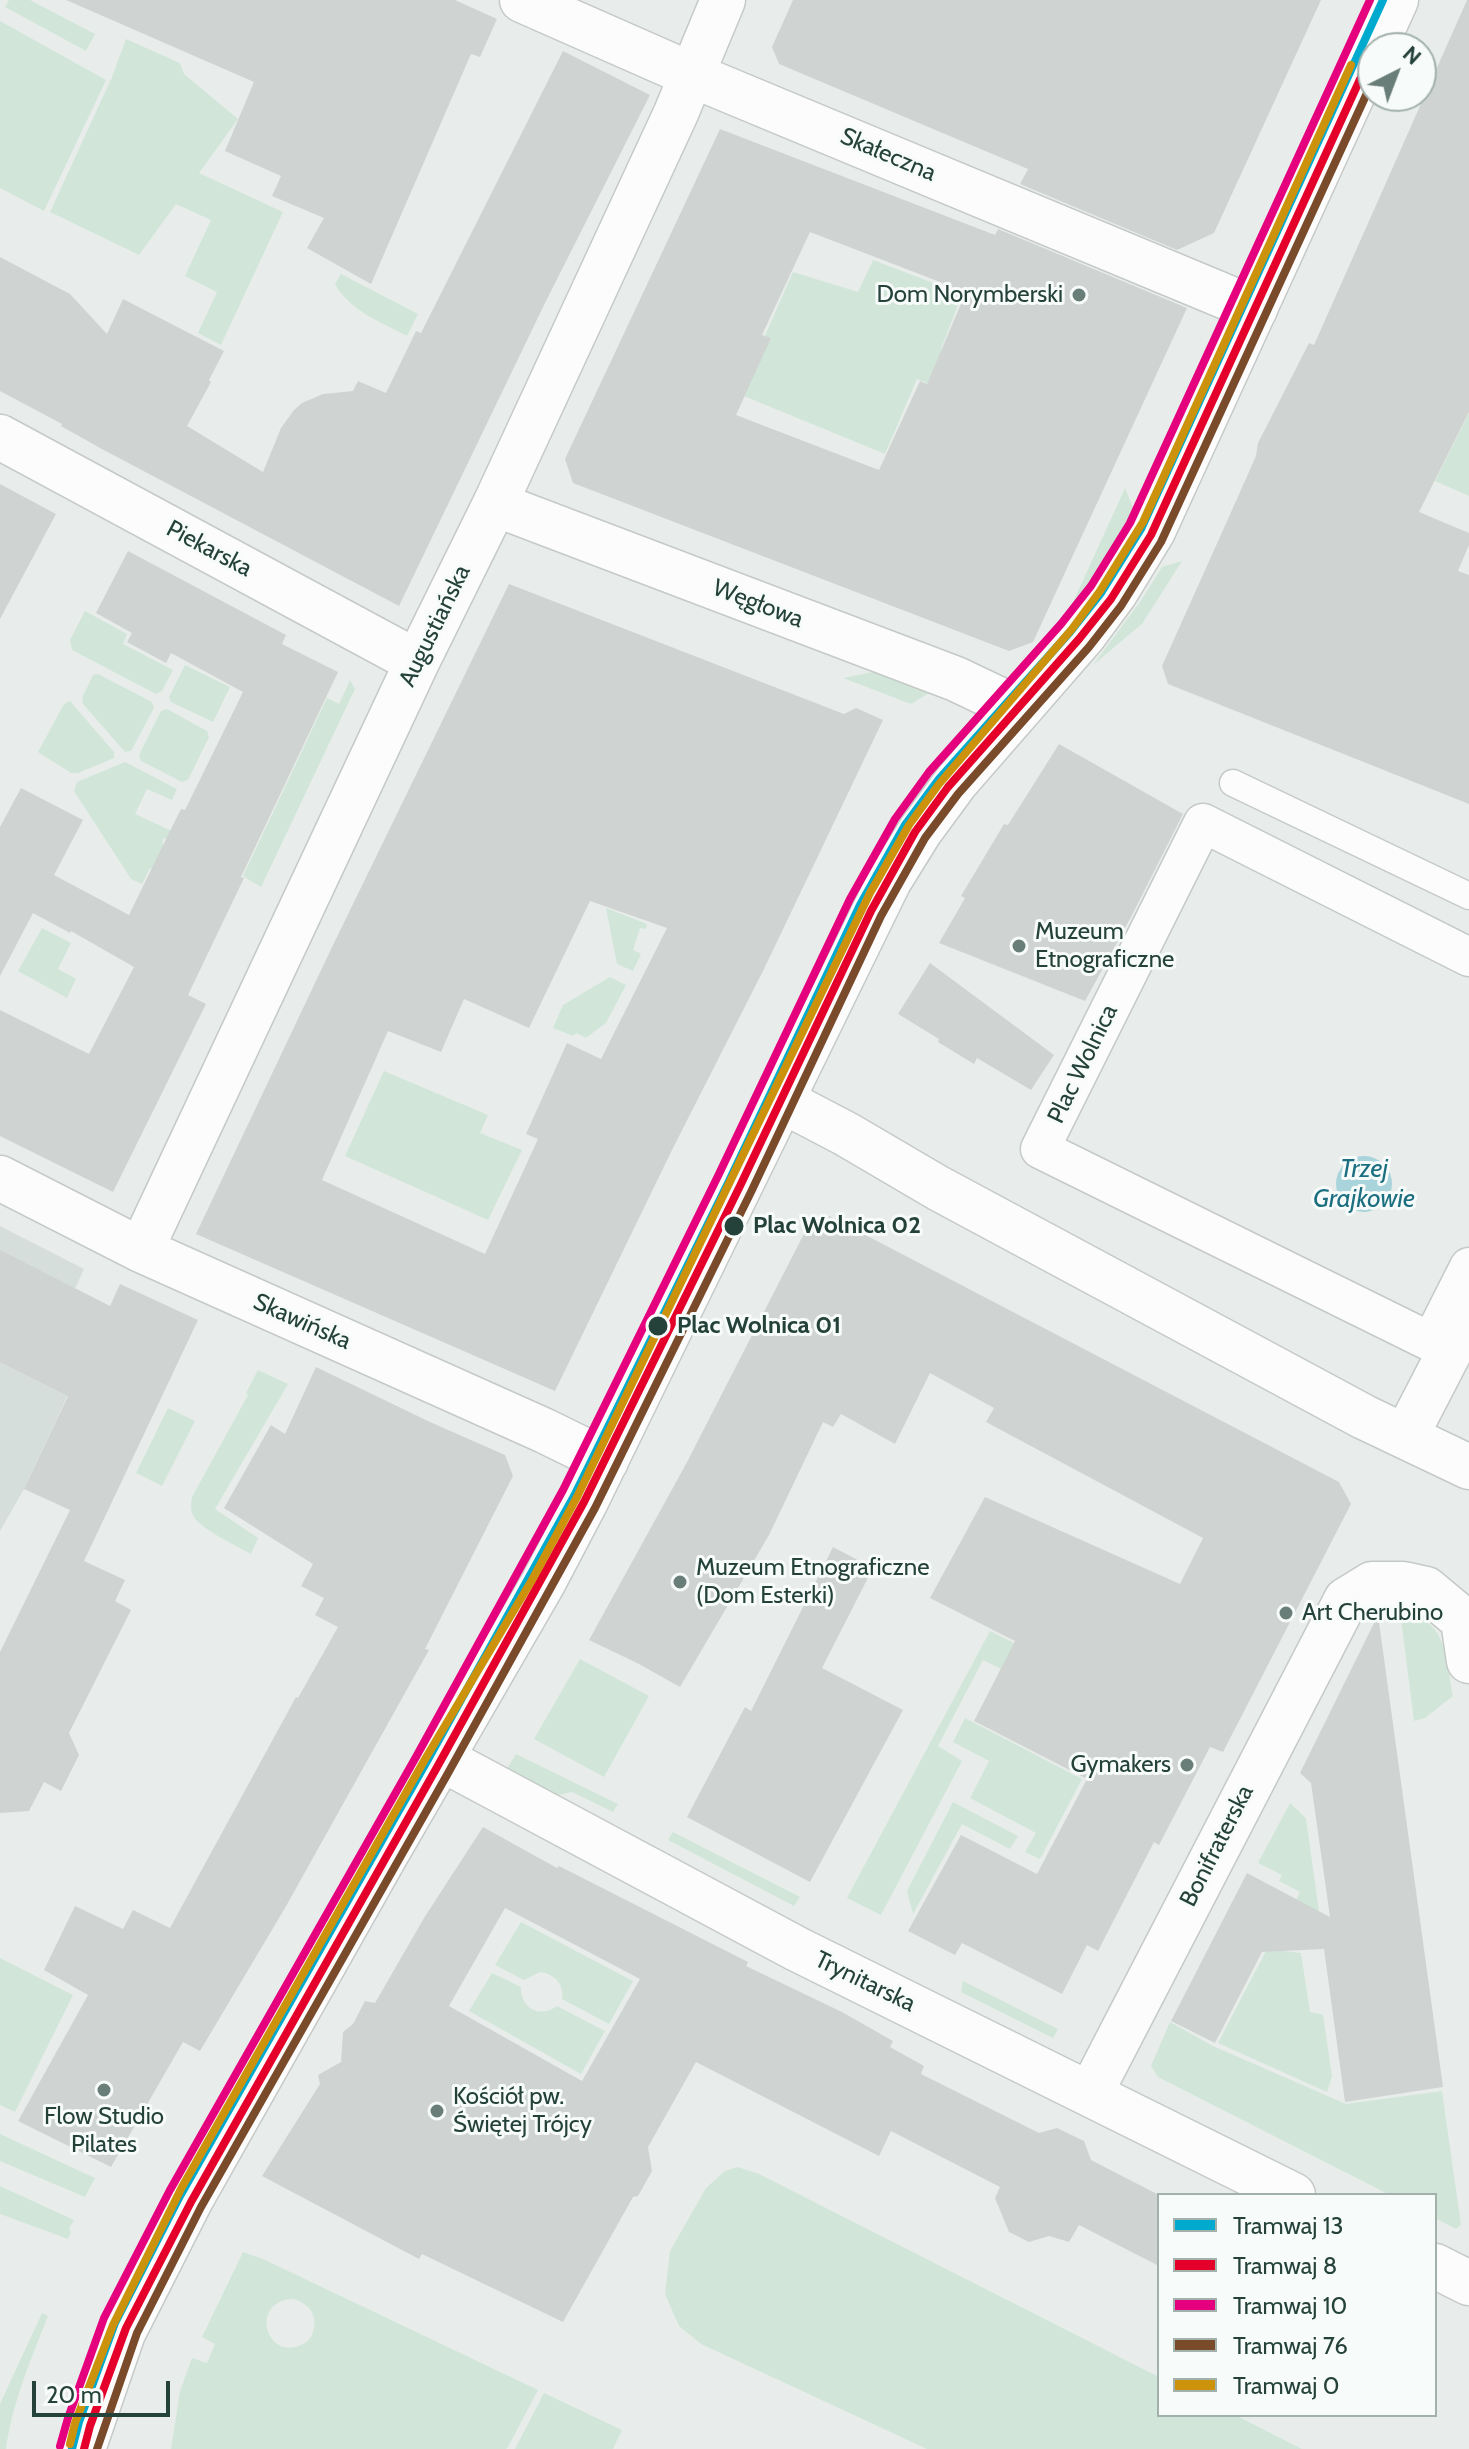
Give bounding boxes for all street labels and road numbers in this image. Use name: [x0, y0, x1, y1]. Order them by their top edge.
street label: Skałeczna: [836, 122, 940, 188]
street label: Piekarska: [161, 515, 257, 583]
street label: Augustiańska: [393, 560, 477, 692]
street label: Węgłowa: [709, 574, 807, 634]
street label: Plac Wolnica: [1042, 1000, 1124, 1128]
street label: Skawińska: [249, 1288, 355, 1356]
street label: Bonifraterska: [1174, 1780, 1260, 1912]
street label: Trynitarska: [810, 1945, 920, 2019]

